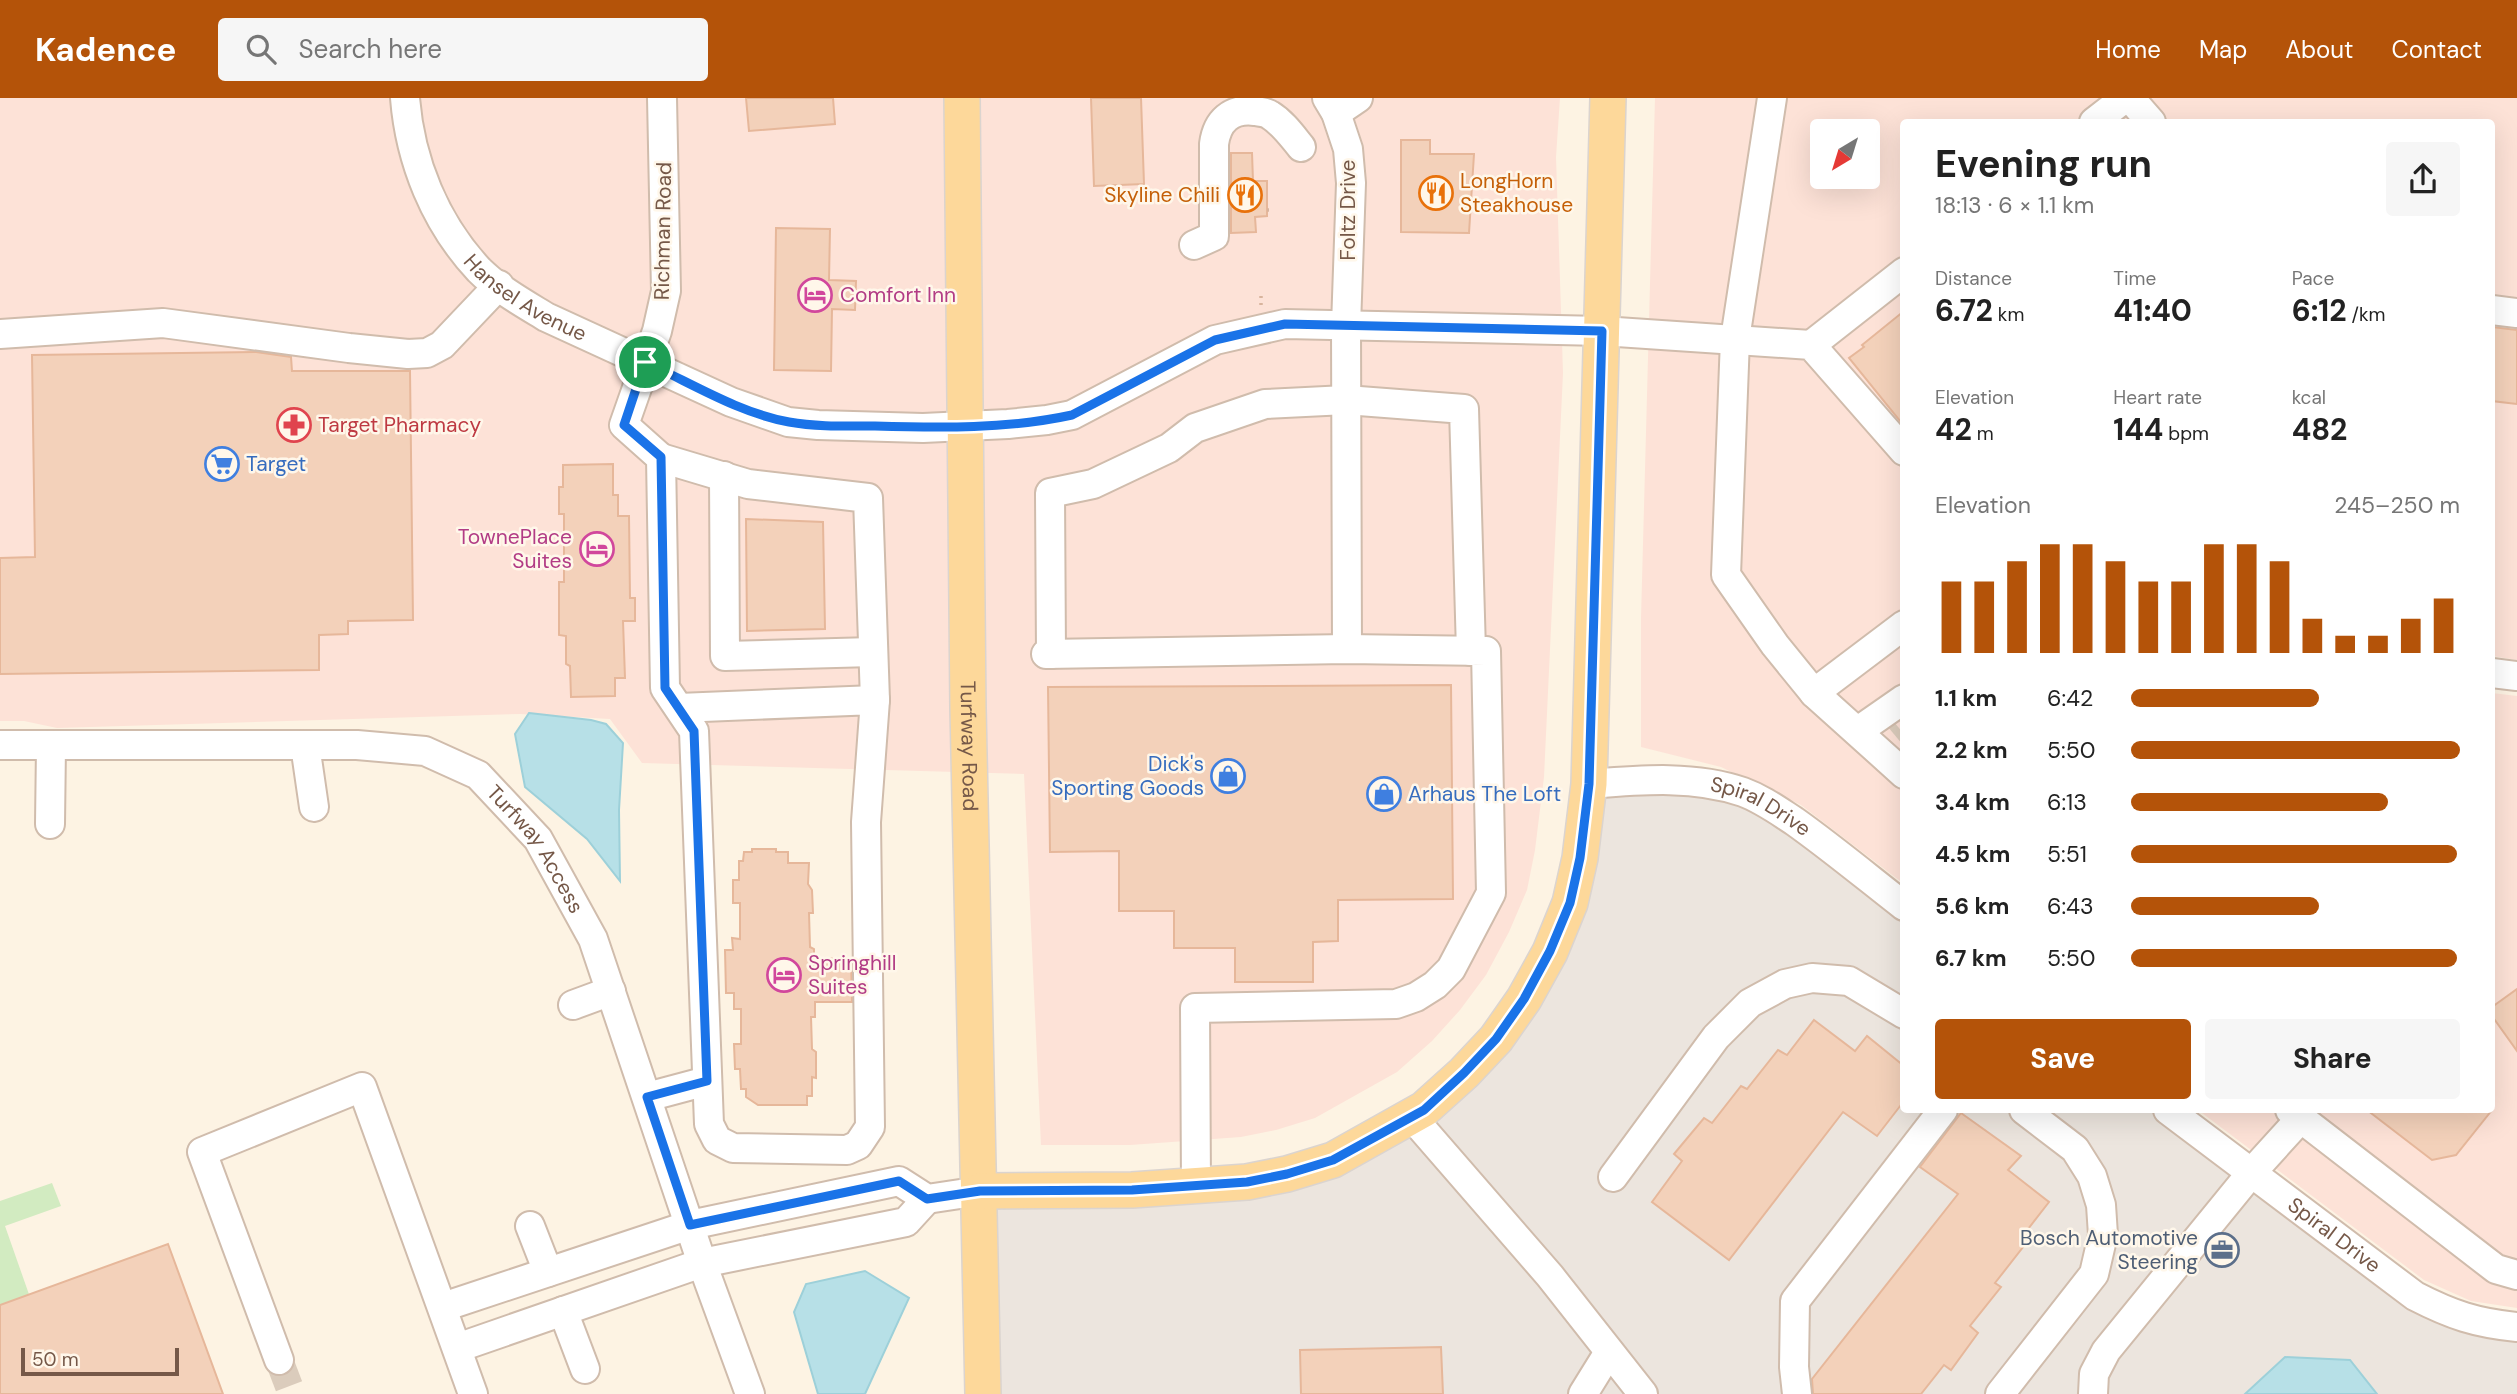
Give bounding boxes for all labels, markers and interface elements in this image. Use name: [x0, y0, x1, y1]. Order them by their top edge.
search box: [218, 18, 708, 81]
text: Kadence: [35, 28, 176, 71]
icon: search: [242, 30, 280, 68]
text: Search here: [298, 32, 442, 66]
text: Home: [2095, 34, 2161, 65]
text: Map: [2199, 34, 2247, 65]
text: About: [2285, 34, 2354, 65]
text: Contact: [2392, 34, 2482, 65]
north arrow: [1810, 119, 1880, 189]
map controls: [1810, 119, 1880, 189]
text: Evening run: [1935, 139, 2152, 189]
button: share: [2386, 142, 2460, 216]
street label: Foltz Drive: [1334, 159, 1362, 261]
street label: Richman Road: [648, 162, 678, 300]
place label: LongHorn Steakhouse: [1460, 167, 1573, 219]
restaurant icon: LongHorn Steakhouse: [1417, 174, 1455, 212]
restaurant icon: Skyline Chili: [1226, 176, 1264, 214]
place label: Skyline Chili: [1104, 181, 1220, 209]
text: 18:13 · 6 × 1.1 km: [1935, 190, 2094, 220]
street label: Hansel Avenue: [457, 248, 591, 348]
text: Distance: [1935, 266, 2012, 291]
text: Time: [2113, 266, 2156, 291]
text: Pace: [2292, 266, 2334, 291]
hotel icon: Comfort Inn: [796, 276, 834, 314]
place label: Comfort Inn: [840, 281, 956, 309]
text: 6.72: [1935, 291, 1993, 330]
text: 41:40: [2113, 291, 2192, 330]
text: 6:12: [2292, 291, 2347, 330]
text: km: [1993, 302, 2024, 327]
text: /km: [2347, 302, 2386, 327]
pin: [615, 332, 675, 392]
icon: arrive: [626, 343, 664, 381]
text: Elevation: [1935, 385, 2014, 410]
text: Heart rate: [2113, 385, 2202, 410]
text: kcal: [2292, 385, 2326, 410]
pharmacy icon: Target Pharmacy: [275, 406, 313, 444]
text: 42: [1935, 410, 1972, 449]
text: 144: [2113, 410, 2163, 449]
text: 482: [2292, 410, 2347, 449]
place label: Target Pharmacy: [318, 411, 481, 439]
text: m: [1972, 421, 1994, 446]
text: bpm: [2163, 421, 2209, 446]
supermarket icon: Target: [203, 445, 241, 483]
place label: Target: [246, 450, 306, 478]
text: Elevation: [1935, 490, 2031, 520]
text: 245–250 m: [2334, 490, 2460, 520]
place label: TownePlace Suites: [458, 523, 572, 575]
hotel icon: TownePlace Suites: [578, 530, 616, 568]
street label: Turfway Road: [954, 680, 984, 812]
text: 1.1 km: [1935, 683, 1997, 713]
text: 6:42: [2047, 683, 2093, 713]
text: 2.2 km: [1935, 735, 2008, 765]
text: 5:50: [2047, 735, 2095, 765]
place label: Dick's Sporting Goods: [1051, 750, 1204, 802]
shop icon: Dick's Sporting Goods: [1209, 757, 1247, 795]
street label: Spiral Drive: [1708, 770, 1817, 843]
shop icon: Arhaus The Loft: [1365, 775, 1403, 813]
street label: Turfway Access: [480, 779, 590, 918]
place label: Arhaus The Loft: [1408, 780, 1561, 808]
text: 3.4 km: [1935, 787, 2010, 817]
text: 6:13: [2047, 787, 2087, 817]
text: 4.5 km: [1935, 839, 2010, 869]
text: 5:51: [2047, 839, 2087, 869]
text: 5.6 km: [1935, 891, 2009, 921]
text: 6:43: [2047, 891, 2094, 921]
text: 6.7 km: [1935, 943, 2007, 973]
text: 5:50: [2047, 943, 2095, 973]
place label: Springhill Suites: [808, 949, 896, 1001]
hotel icon: Springhill Suites: [765, 956, 803, 994]
button: Save: [1935, 1019, 2191, 1099]
button: Share: [2205, 1019, 2460, 1099]
street label: Spiral Drive: [2282, 1191, 2386, 1279]
place label: Bosch Automotive Steering: [2020, 1224, 2198, 1276]
office icon: Bosch Automotive Steering: [2203, 1231, 2241, 1269]
scale bar: [21, 1345, 178, 1377]
text: 50 m: [32, 1347, 79, 1372]

